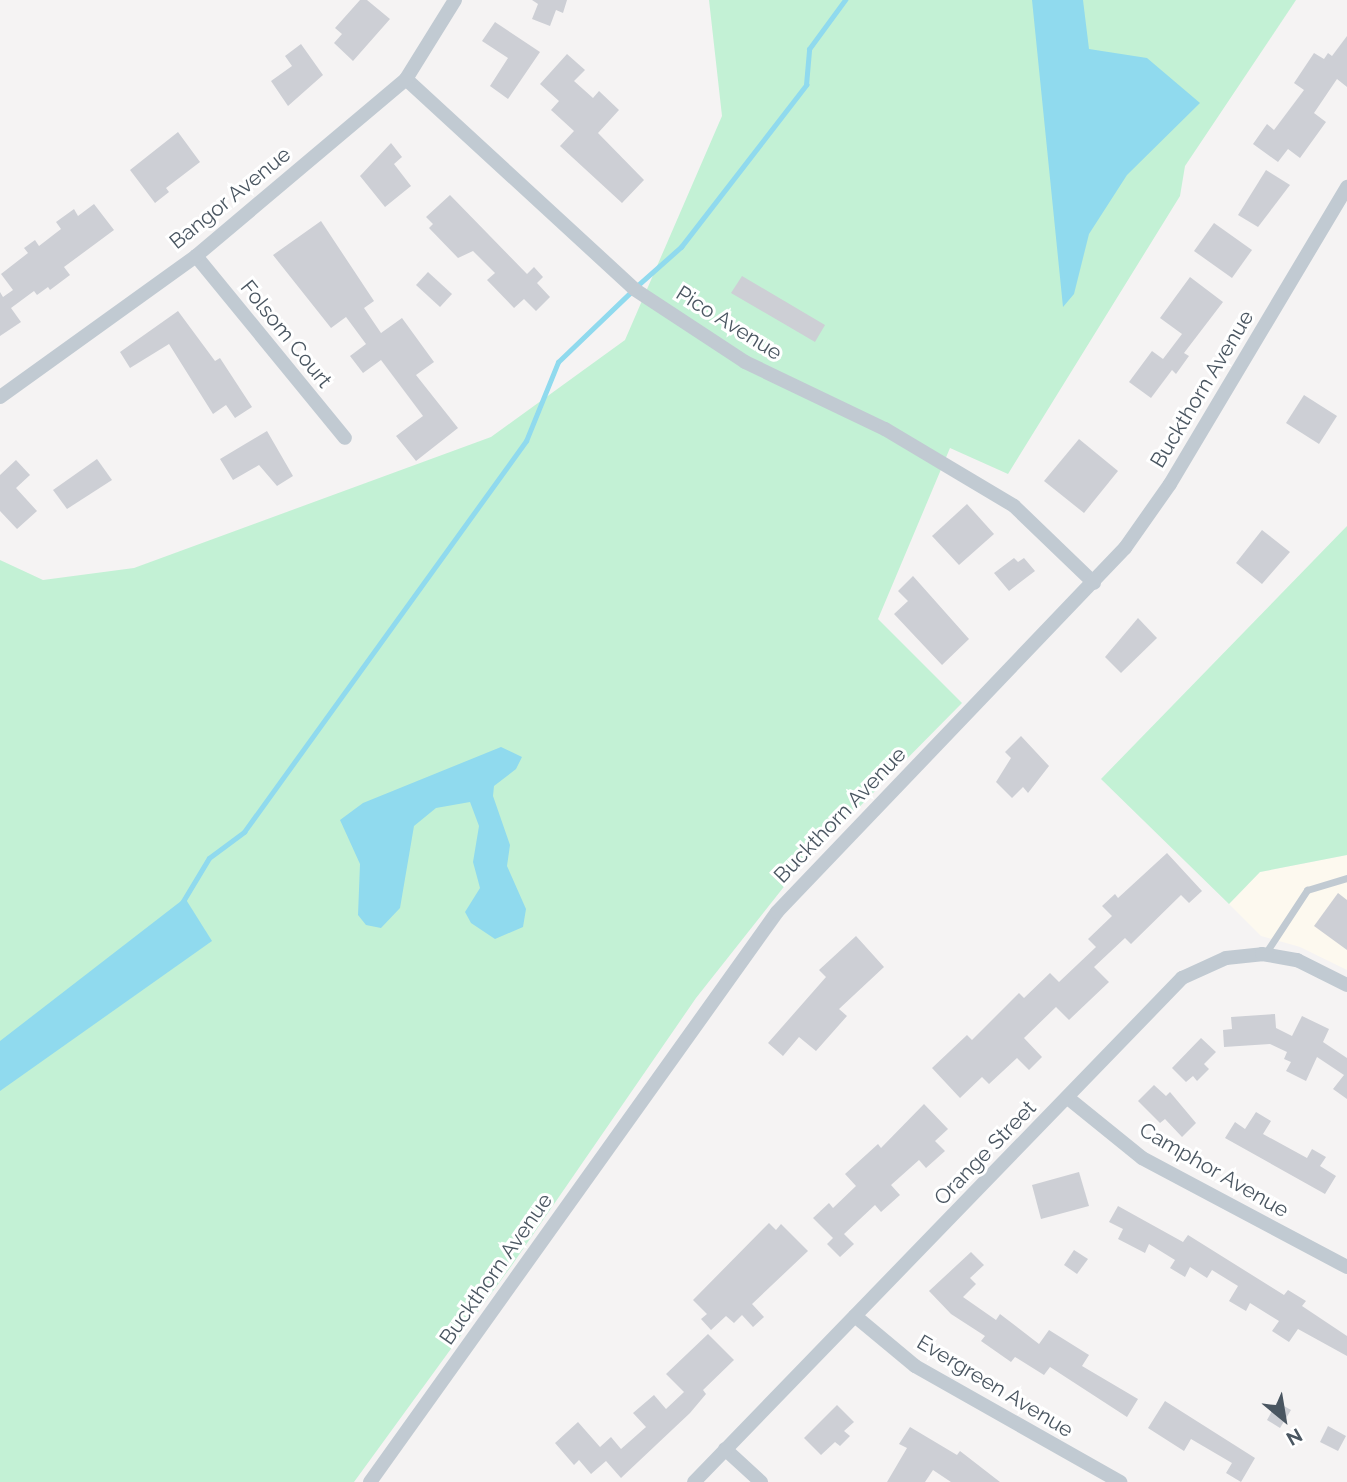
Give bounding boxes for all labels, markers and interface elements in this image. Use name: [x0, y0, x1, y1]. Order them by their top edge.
street label: Bangor Avenue: [164, 141, 296, 255]
street label: Folsom Court: [235, 275, 337, 393]
street label: Pico Avenue: [671, 280, 787, 366]
street label: Buckthorn Avenue: [1145, 306, 1259, 472]
street label: Buckthorn Avenue: [769, 742, 911, 888]
street label: Orange Street: [929, 1095, 1041, 1211]
street label: Camphor Avenue: [1134, 1117, 1294, 1223]
street label: Buckthorn Avenue: [434, 1188, 558, 1350]
street label: Evergreen Avenue: [912, 1329, 1078, 1443]
north arrow: [1249, 1384, 1319, 1454]
text: N: [1283, 1424, 1306, 1450]

